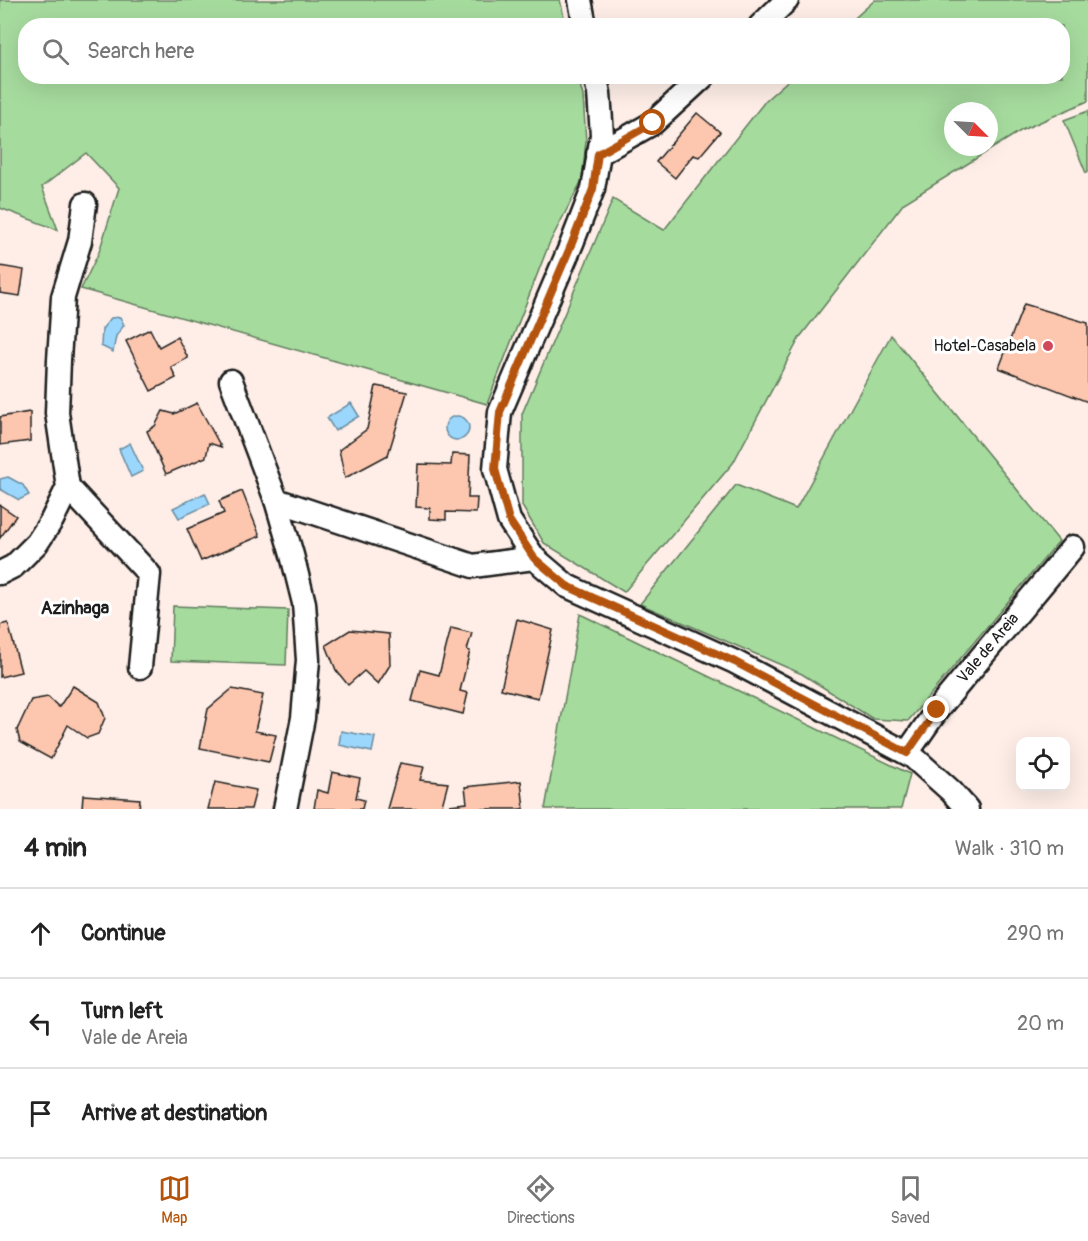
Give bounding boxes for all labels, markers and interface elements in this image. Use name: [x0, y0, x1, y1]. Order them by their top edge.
search box: [18, 18, 1070, 84]
icon: search: [39, 35, 72, 68]
text: Search here: [87, 37, 194, 65]
north arrow: [944, 102, 998, 156]
route start: [639, 109, 665, 135]
place label: Hotel-Casabela: [933, 336, 1036, 356]
marker: Hotel-Casabela: [1041, 339, 1055, 353]
district label: Azinhaga: [41, 597, 110, 620]
street label: Vale de Areia: [953, 609, 1023, 687]
route end: [923, 696, 949, 722]
map controls: [1016, 737, 1070, 791]
button: locate: [1016, 737, 1070, 791]
text: 4 min: [24, 832, 87, 864]
text: Walk · 310 m: [955, 836, 1064, 861]
icon: ahead: [24, 917, 57, 950]
text: Continue: [81, 919, 165, 947]
text: 290 m: [1007, 921, 1064, 946]
text: Turn left: [81, 997, 163, 1025]
icon: left: [24, 1007, 57, 1040]
text: 20 m: [1017, 1011, 1064, 1036]
text: Vale de Areia: [81, 1025, 188, 1050]
icon: arrive: [24, 1097, 57, 1130]
text: Arrive at destination: [81, 1099, 267, 1127]
tab: Map: [158, 1172, 191, 1228]
tab: Directions: [507, 1172, 575, 1228]
tab: Saved: [890, 1172, 930, 1228]

